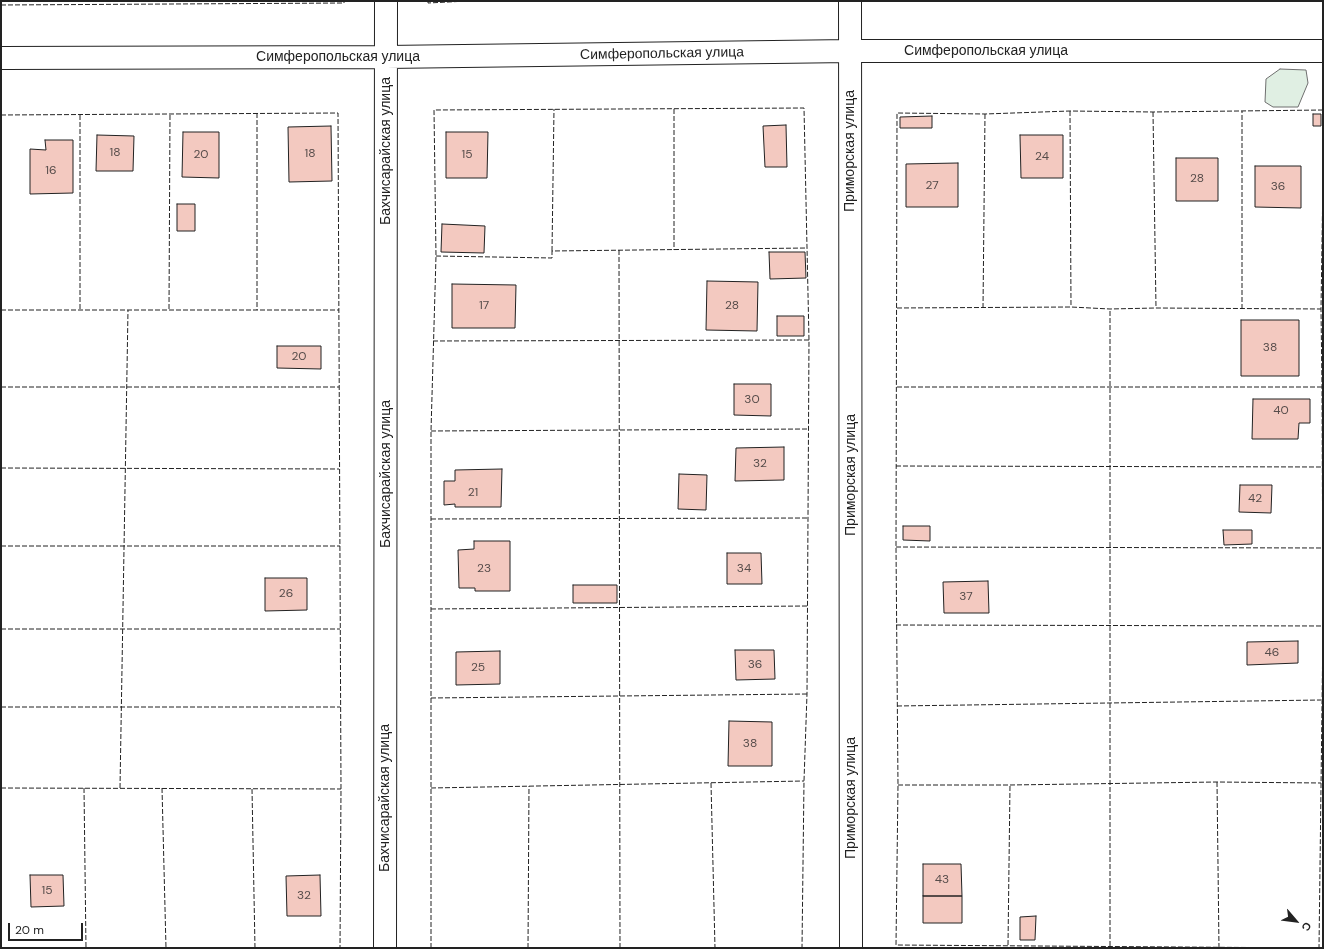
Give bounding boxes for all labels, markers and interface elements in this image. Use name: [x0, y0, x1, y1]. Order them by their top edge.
street label: Симферопольская улица: [904, 43, 1068, 59]
street label: Симферопольская улица: [580, 44, 744, 64]
street label: Симферопольская улица: [256, 49, 420, 65]
street label: Бахчисарайская улица: [378, 77, 394, 225]
street label: Приморская улица: [842, 90, 858, 212]
house number: 18: [109, 146, 121, 160]
house number: 18: [304, 147, 316, 161]
house number: 20: [194, 148, 208, 162]
house number: 15: [461, 148, 473, 162]
house number: 24: [1035, 150, 1049, 164]
house number: 16: [45, 164, 57, 178]
house number: 28: [1190, 172, 1204, 186]
house number: 27: [925, 179, 939, 193]
house number: 36: [1271, 180, 1285, 194]
house number: 17: [479, 299, 489, 313]
house number: 28: [725, 299, 739, 313]
house number: 38: [1263, 341, 1277, 355]
house number: 20: [292, 350, 306, 364]
house number: 30: [744, 393, 760, 407]
street label: Бахчисарайская улица: [378, 400, 394, 548]
house number: 40: [1273, 404, 1289, 418]
street label: Приморская улица: [843, 414, 859, 536]
house number: 32: [753, 457, 767, 471]
house number: 21: [468, 486, 478, 500]
house number: 42: [1248, 492, 1262, 506]
house number: 23: [477, 562, 491, 576]
house number: 34: [737, 562, 751, 576]
house number: 26: [279, 587, 293, 601]
house number: 37: [959, 590, 973, 604]
house number: 46: [1265, 646, 1279, 660]
house number: 36: [748, 658, 762, 672]
house number: 25: [471, 661, 485, 675]
street label: Бахчисарайская улица: [377, 724, 393, 872]
house number: 38: [743, 737, 757, 751]
street label: Приморская улица: [843, 737, 859, 859]
house number: 43: [935, 873, 949, 887]
house number: 15: [41, 884, 53, 898]
house number: 32: [297, 889, 311, 903]
north arrow: [1276, 901, 1316, 941]
scale bar: [10, 915, 85, 941]
text: С: [1299, 920, 1315, 933]
text: 20 m: [15, 922, 44, 938]

